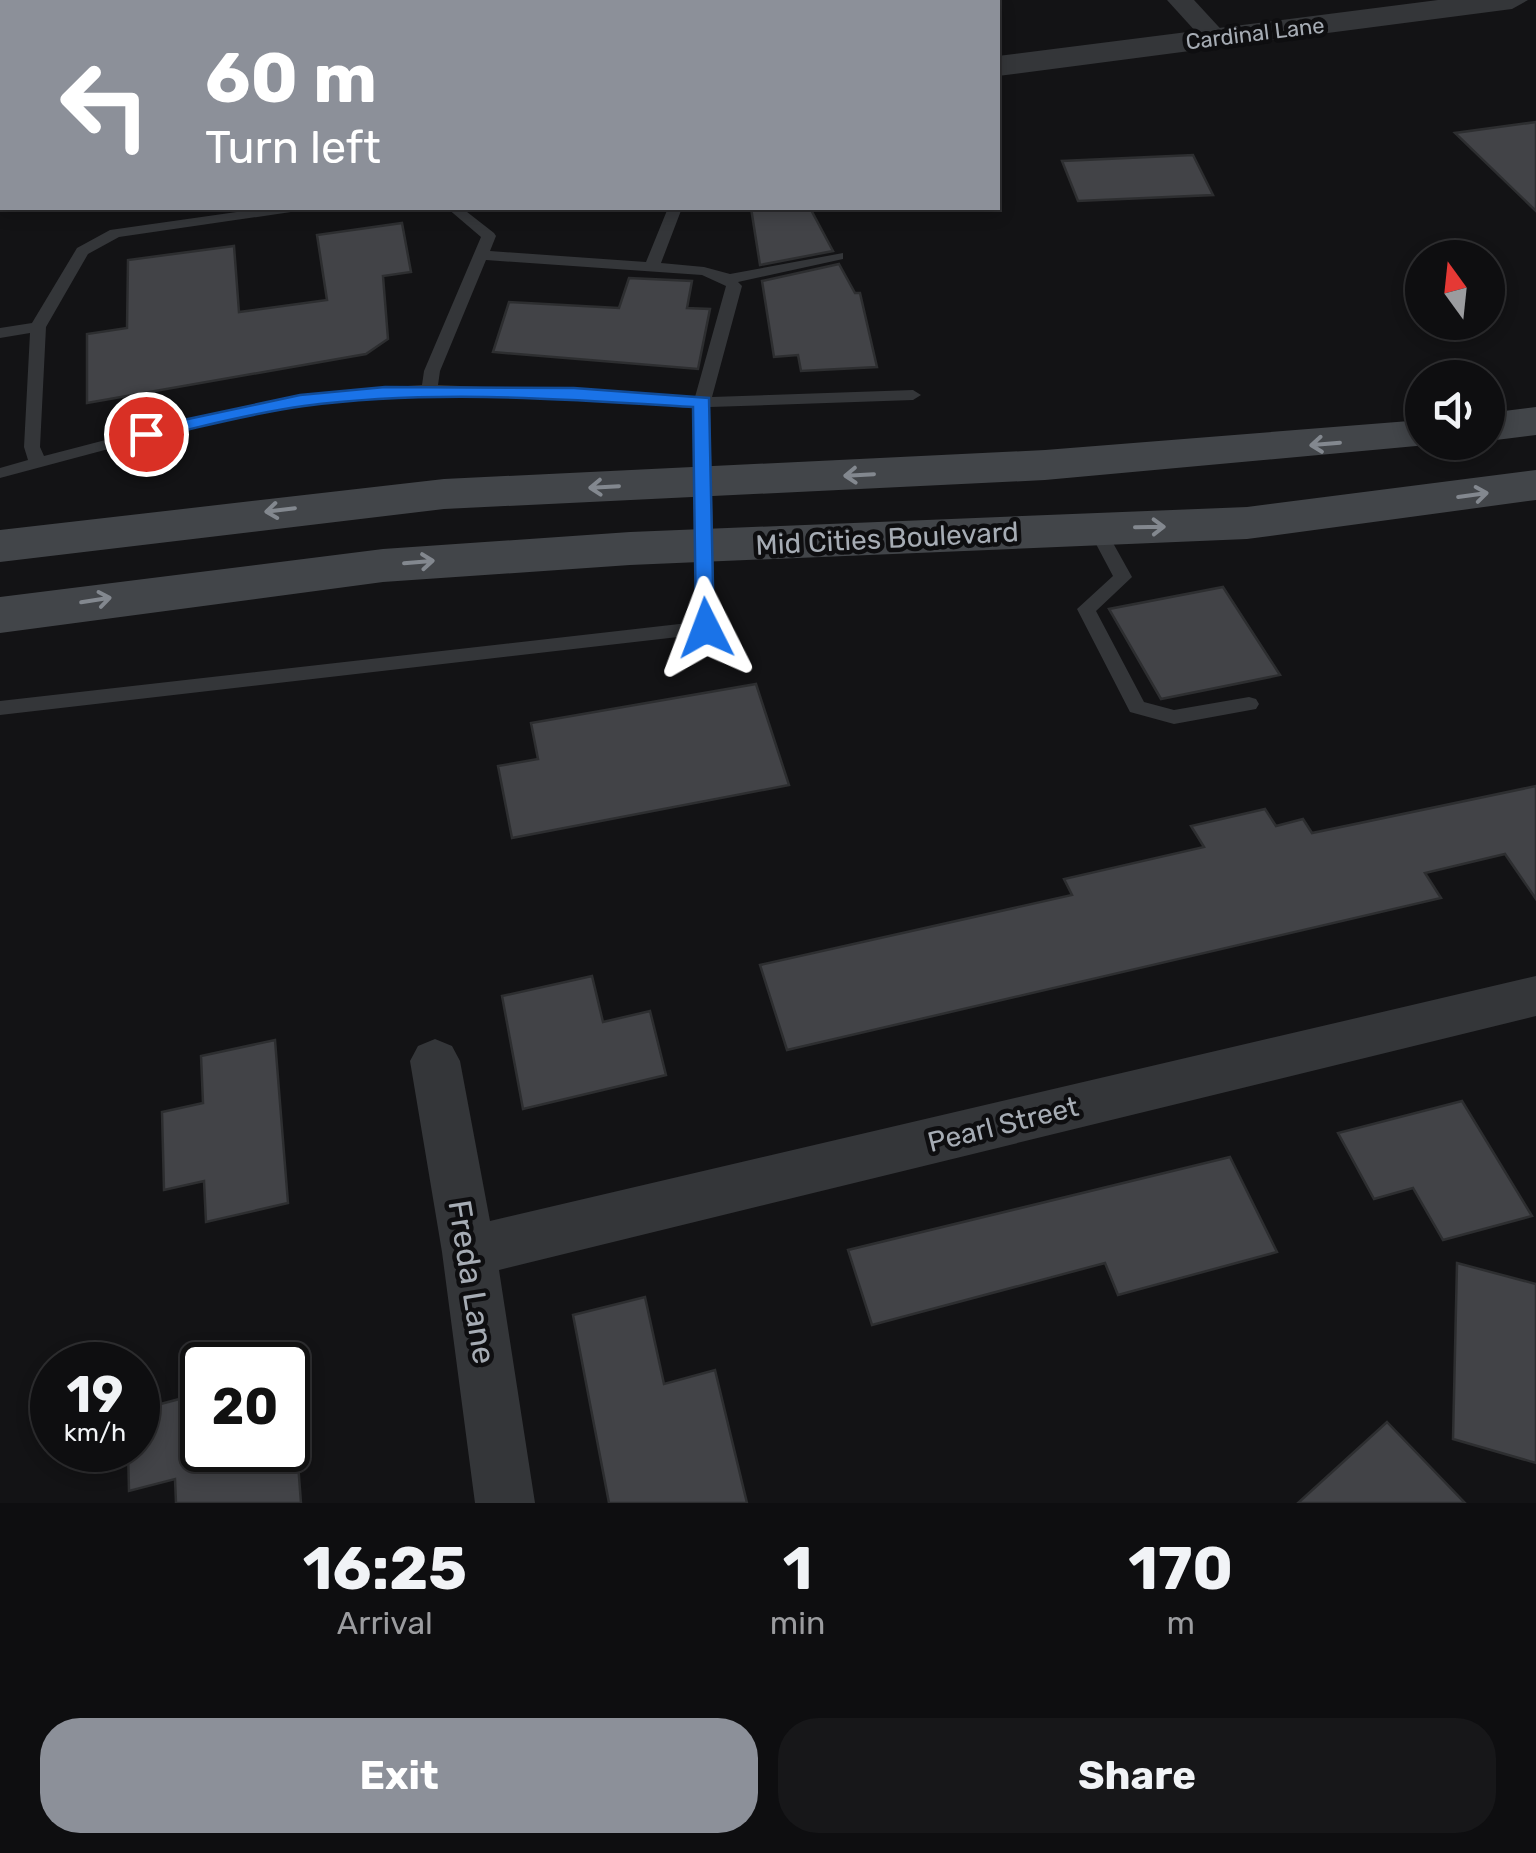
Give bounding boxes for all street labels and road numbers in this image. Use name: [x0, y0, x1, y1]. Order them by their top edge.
street label: Cardinal Lane: [1184, 12, 1326, 55]
street label: Mid Cities Boulevard: [755, 515, 1019, 562]
street label: Pearl Street: [924, 1090, 1082, 1159]
street label: Freda Lane: [440, 1197, 504, 1367]

